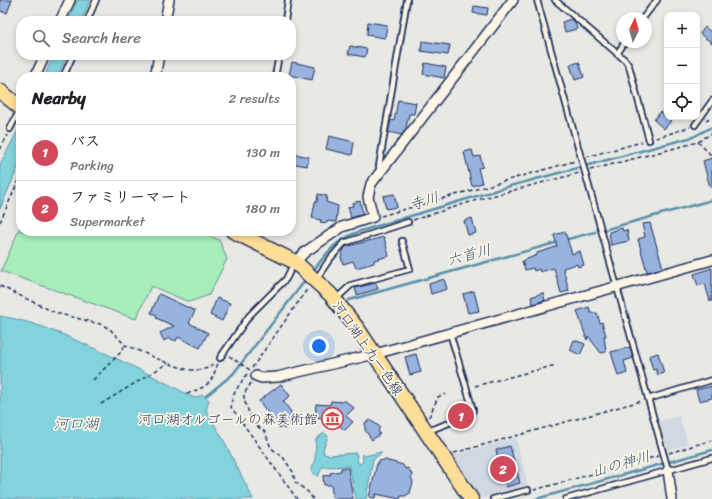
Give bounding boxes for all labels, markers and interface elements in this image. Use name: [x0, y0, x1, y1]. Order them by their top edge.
north arrow: [616, 12, 652, 48]
map controls: [664, 12, 700, 120]
button: +: [664, 12, 700, 48]
search box: [16, 16, 296, 60]
text: Search here: [62, 25, 141, 51]
icon: search: [30, 27, 52, 49]
button: −: [664, 48, 700, 84]
text: Nearby: [32, 83, 86, 113]
button: locate: [664, 84, 700, 120]
text: 2 results: [229, 87, 280, 110]
text: バス: [70, 128, 100, 154]
text: 1: [42, 141, 48, 164]
text: 130 m: [246, 141, 280, 164]
text: Parking: [70, 154, 114, 177]
text: ファミリーマート: [70, 184, 191, 210]
water label: 寺川: [406, 184, 442, 218]
text: 2: [41, 197, 49, 220]
text: 180 m: [245, 197, 280, 220]
text: Supermarket: [70, 210, 145, 233]
water label: 六首川: [444, 237, 494, 273]
street label: 河口湖上九一色線: [325, 295, 410, 401]
your location: [309, 336, 329, 356]
pin: 1: [448, 401, 474, 431]
museum icon: 河口湖オルゴールの森美術館: [320, 406, 346, 432]
place label: 河口湖オルゴールの森美術館: [138, 407, 318, 432]
water label: 河口湖: [53, 411, 100, 437]
water label: 山の神川: [589, 443, 653, 485]
pin: 2: [490, 454, 516, 484]

